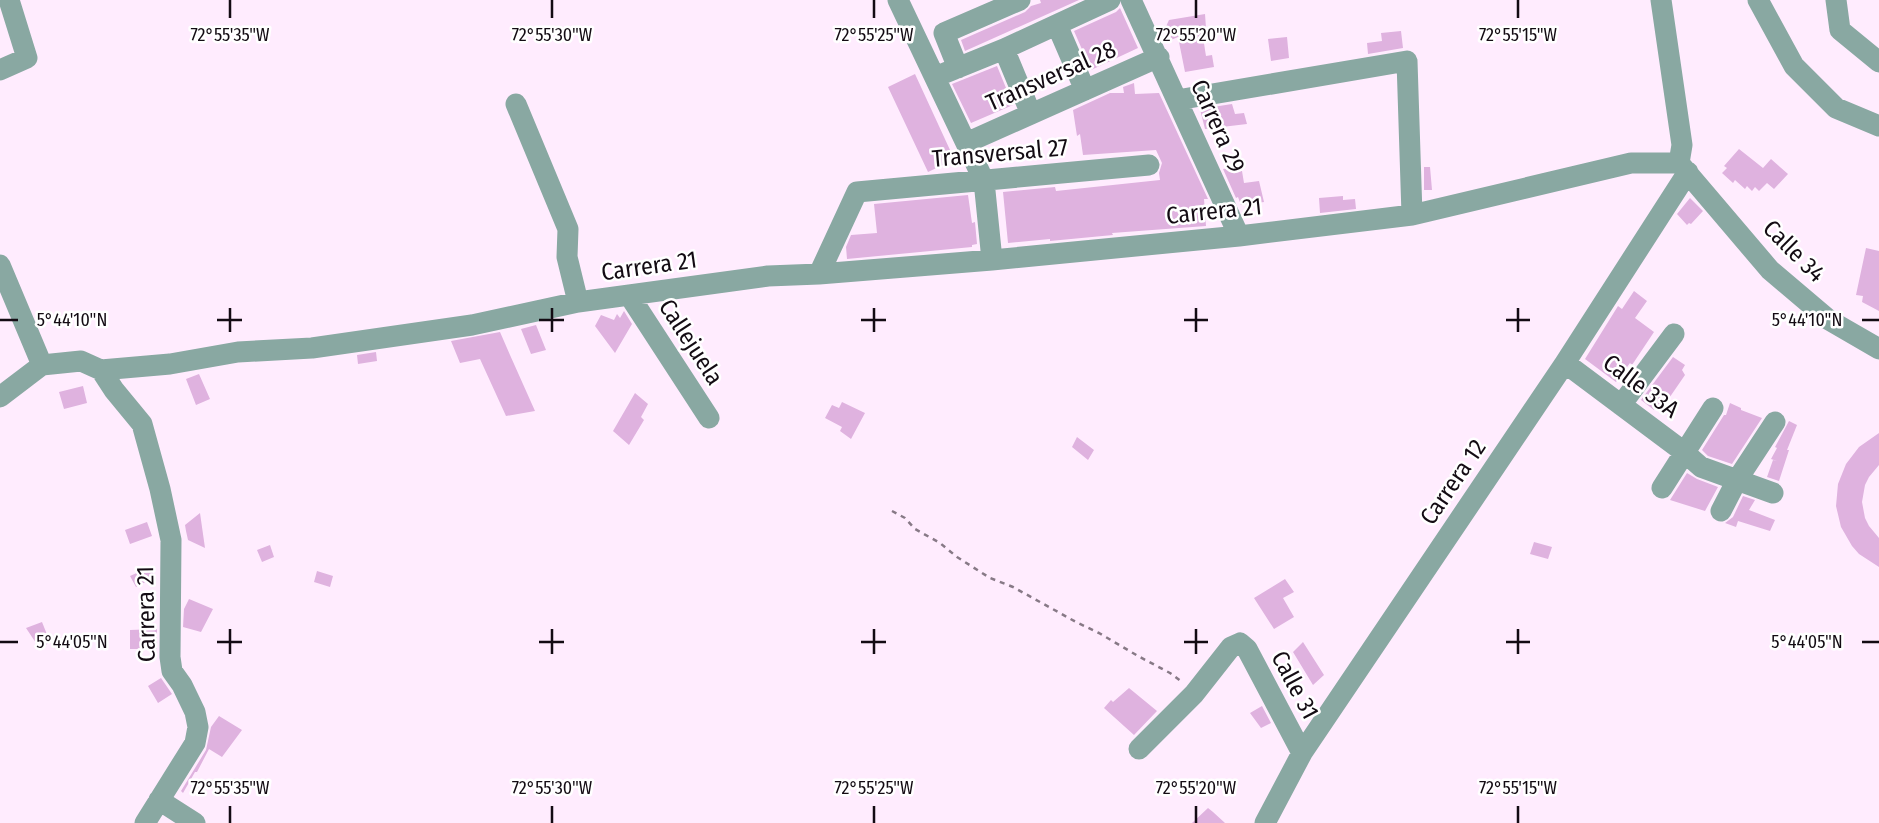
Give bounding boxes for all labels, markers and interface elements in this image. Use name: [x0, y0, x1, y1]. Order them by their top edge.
text: 72°55'35"W: [190, 24, 270, 46]
text: 72°55'30"W: [512, 24, 593, 46]
text: 72°55'25"W: [835, 24, 914, 46]
text: 72°55'20"W: [1156, 24, 1237, 46]
text: 72°55'15"W: [1479, 24, 1558, 46]
street label: Transversal 28: [982, 35, 1120, 117]
street label: Carrera 29: [1185, 75, 1251, 177]
street label: Transversal 27: [931, 133, 1070, 173]
street label: Carrera 21: [1165, 192, 1263, 230]
street label: Calle 34: [1757, 214, 1831, 288]
street label: Carrera 21: [599, 245, 699, 287]
street label: Callejuela: [653, 294, 729, 390]
text: 5°44'10"N: [37, 309, 107, 331]
text: 5°44'10"N: [1772, 309, 1842, 331]
street label: Calle 33A: [1598, 348, 1685, 424]
street label: Carrera 12: [1414, 434, 1492, 530]
street label: Carrera 21: [131, 566, 161, 662]
text: 5°44'05"N: [36, 631, 108, 653]
text: 5°44'05"N: [1771, 631, 1843, 653]
street label: Calle 31: [1265, 646, 1325, 724]
text: 72°55'35"W: [190, 777, 270, 799]
text: 72°55'30"W: [512, 777, 593, 799]
text: 72°55'25"W: [835, 777, 914, 799]
text: 72°55'20"W: [1156, 777, 1237, 799]
text: 72°55'15"W: [1479, 777, 1558, 799]

